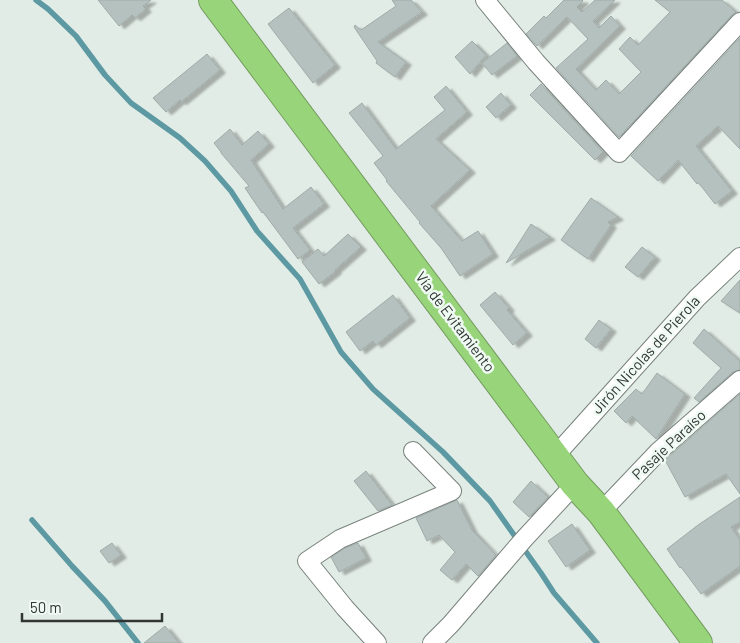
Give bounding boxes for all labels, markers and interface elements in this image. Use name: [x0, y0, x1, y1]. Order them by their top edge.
street label: Vía de Evitamiento: [412, 268, 499, 375]
street label: Jirón Nicolas de Pierola: [587, 292, 703, 417]
street label: Pasaje Paraíso: [628, 406, 709, 483]
scale bar: [22, 590, 162, 622]
text: 50 m: [30, 598, 62, 616]

